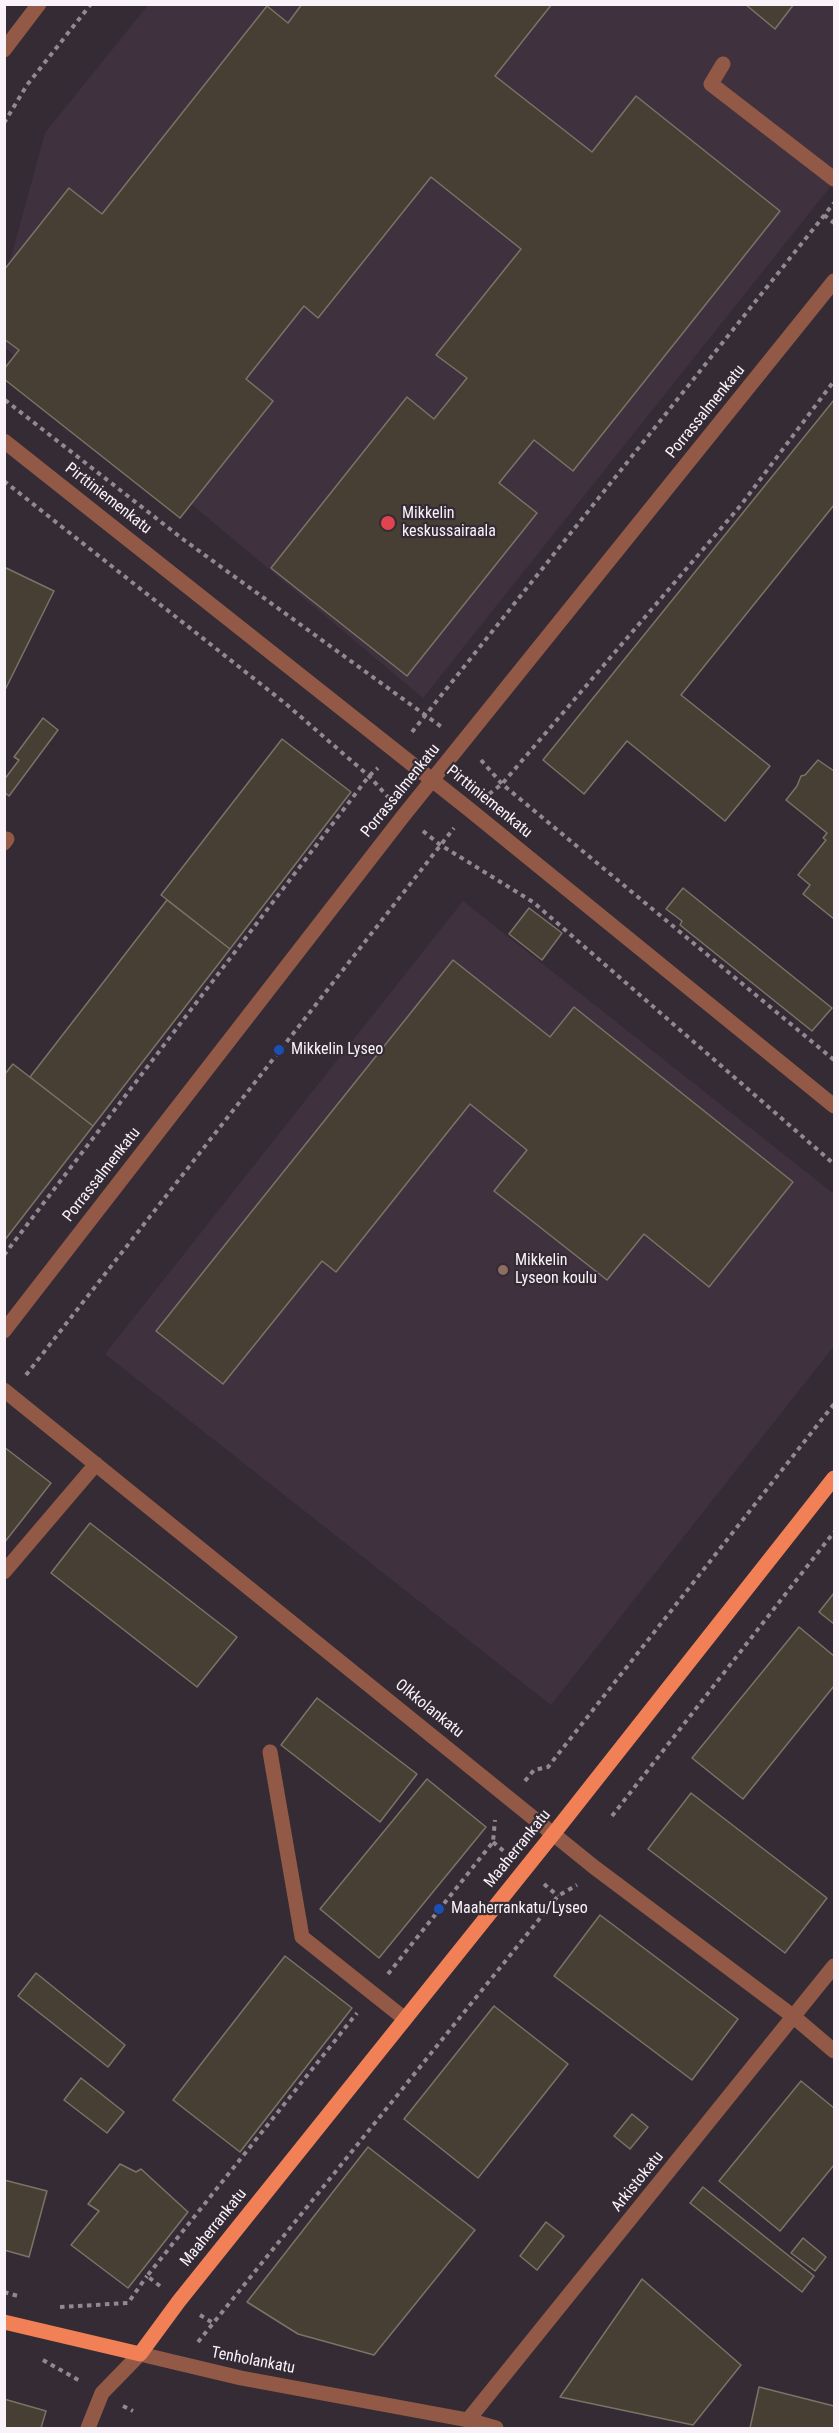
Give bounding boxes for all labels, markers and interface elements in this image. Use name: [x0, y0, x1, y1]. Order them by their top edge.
street label: Porrassalmenkatu: [663, 361, 749, 463]
street label: Pirttiniemenkatu: [61, 459, 155, 539]
place label: Mikkelin keskussairaala: [402, 504, 496, 542]
marker: Mikkelin keskussairaala: [379, 514, 397, 532]
street label: Porrassalmenkatu: [358, 740, 444, 842]
street label: Pirttiniemenkatu: [442, 762, 536, 842]
place label: Mikkelin Lyseo: [291, 1040, 383, 1060]
marker: Mikkelin Lyseo: [272, 1043, 286, 1057]
street label: Porrassalmenkatu: [59, 1124, 145, 1226]
place label: Mikkelin Lyseon koulu: [515, 1251, 597, 1289]
marker: Mikkelin Lyseon koulu: [496, 1263, 510, 1277]
street label: Olkkolankatu: [391, 1676, 467, 1742]
street label: Maaherrankatu: [481, 1806, 555, 1892]
place label: Maaherrankatu/Lyseo: [451, 1899, 588, 1919]
marker: Maaherrankatu/Lyseo: [432, 1902, 446, 1916]
street label: Arkistokatu: [608, 2148, 668, 2216]
street label: Maaherrankatu: [177, 2185, 251, 2271]
street label: Tenholankatu: [209, 2343, 297, 2379]

